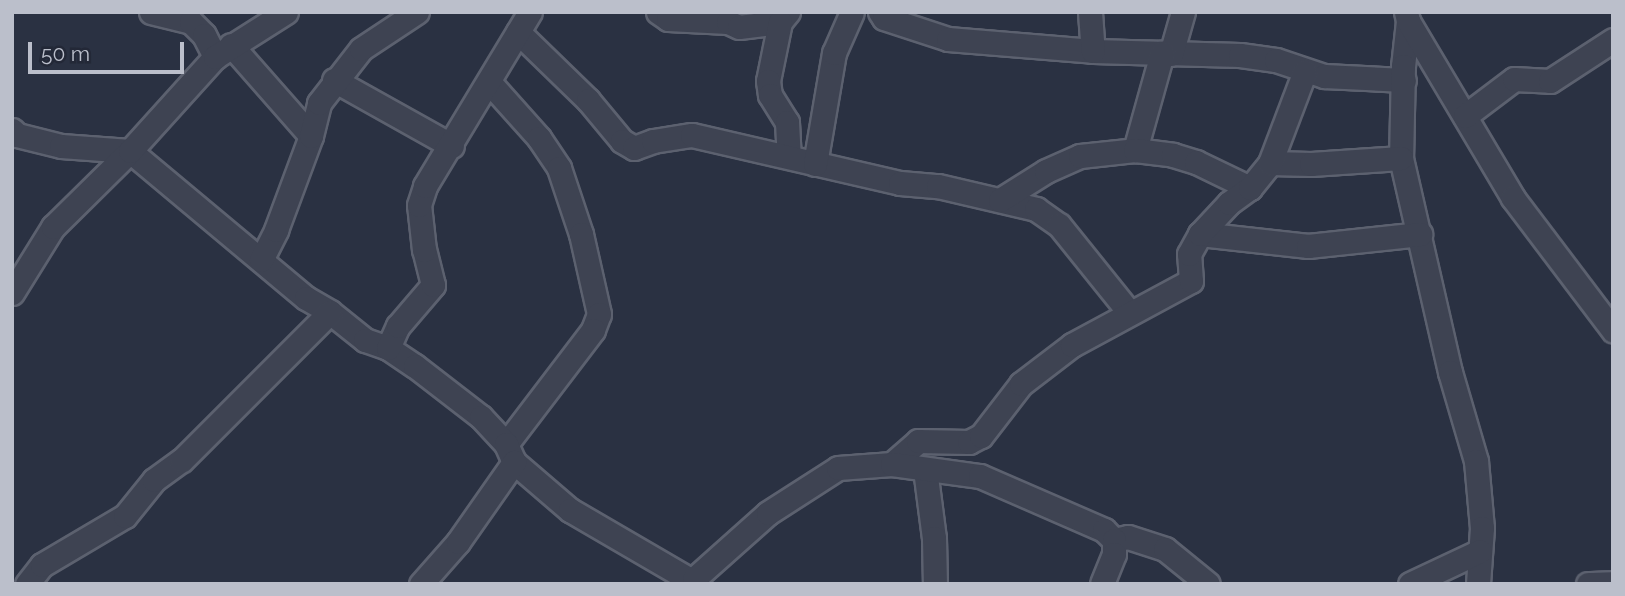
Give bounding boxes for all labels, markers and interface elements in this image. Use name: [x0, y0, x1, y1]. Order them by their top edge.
scale bar: [32, 28, 187, 72]
text: 50 m: [41, 41, 90, 66]

